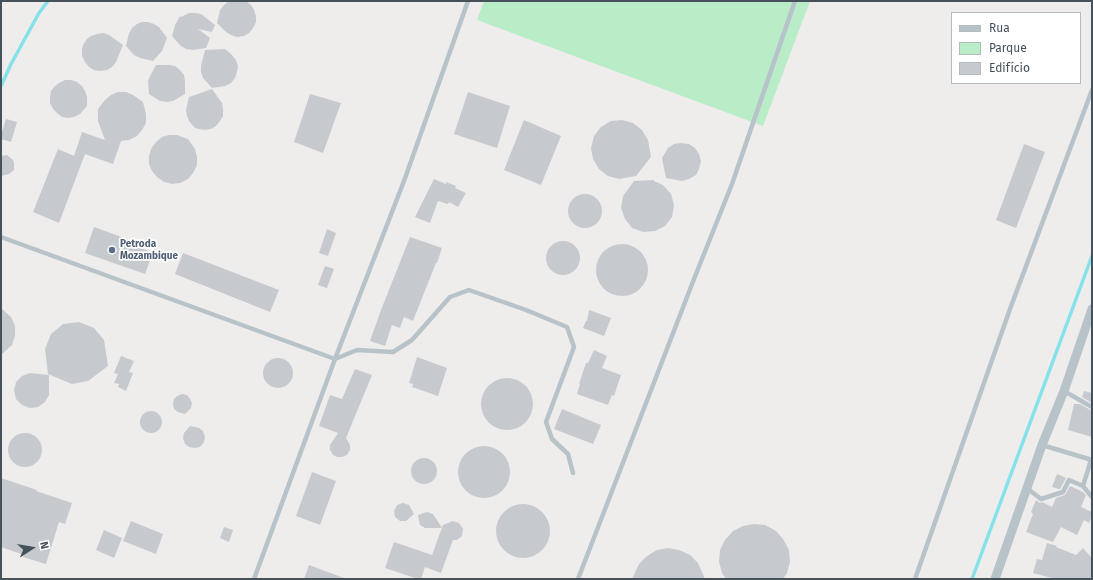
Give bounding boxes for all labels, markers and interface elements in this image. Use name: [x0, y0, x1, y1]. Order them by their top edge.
legend: [951, 12, 1081, 84]
text: Rua: [989, 21, 1010, 35]
text: Parque: [989, 41, 1027, 55]
text: Edifício: [989, 61, 1030, 75]
place label: Petroda Mozambique: [120, 238, 178, 262]
marker: Petroda Mozambique: [107, 245, 117, 255]
north arrow: [12, 528, 52, 568]
text: N: [37, 540, 51, 550]

